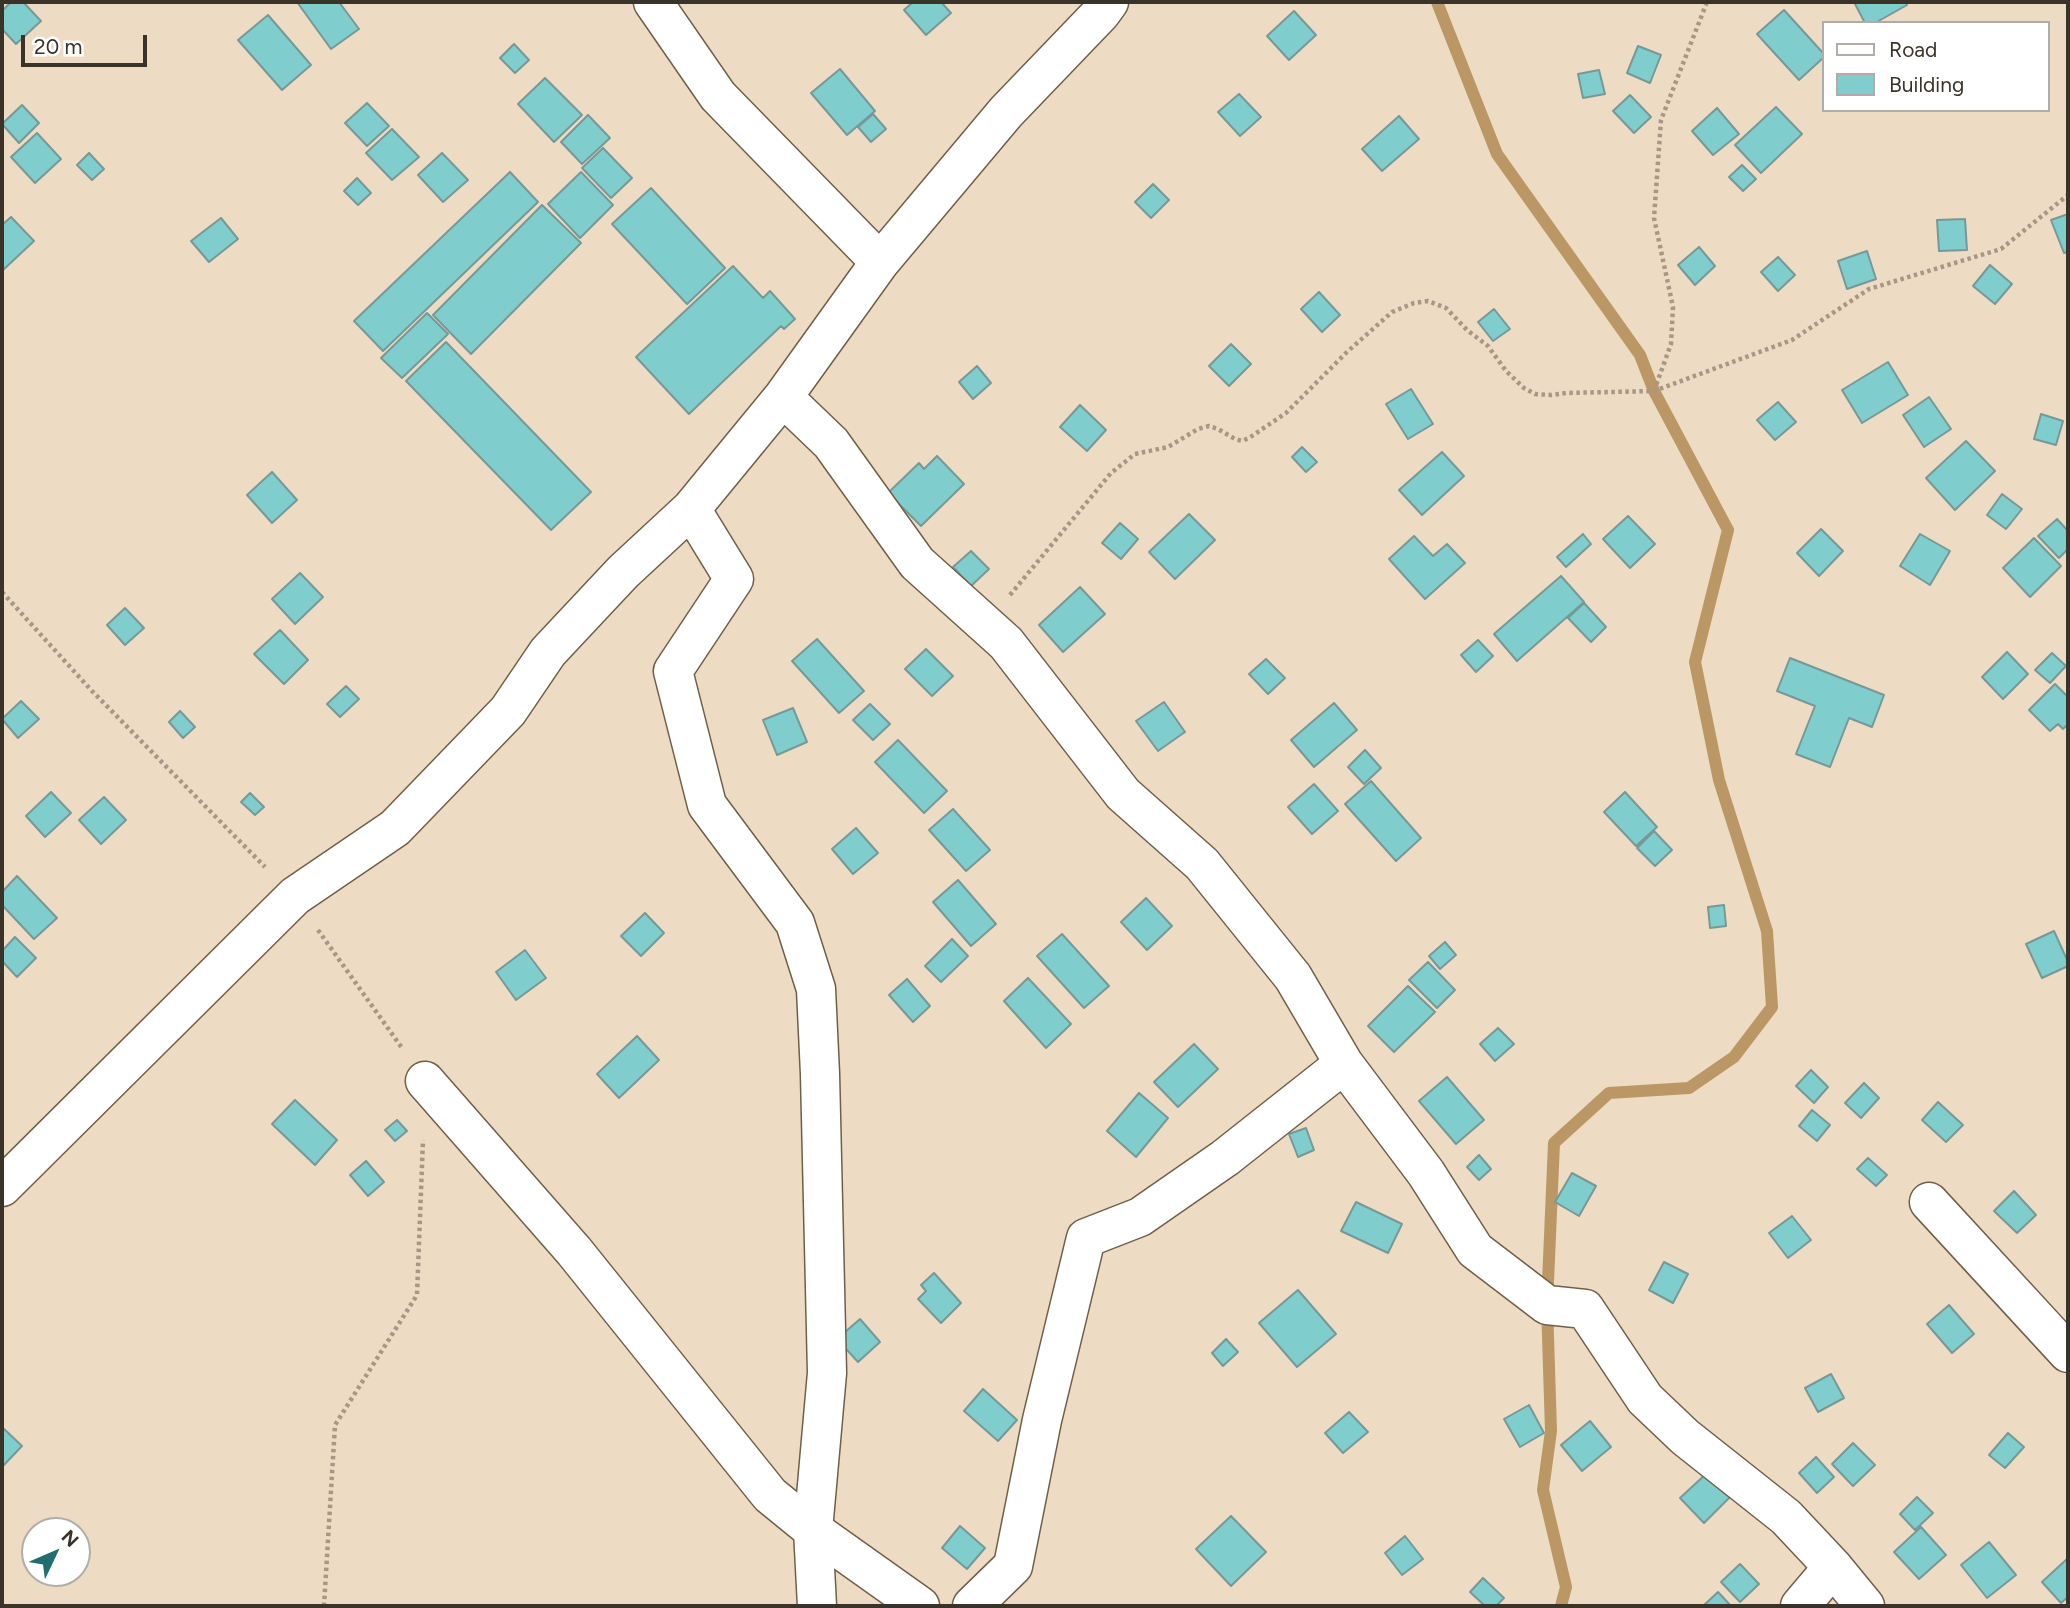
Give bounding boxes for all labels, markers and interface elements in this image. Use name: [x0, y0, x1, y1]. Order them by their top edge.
scale bar: [24, 21, 150, 65]
legend: [1822, 21, 2049, 112]
text: 20 m: [34, 34, 82, 59]
text: Road: [1889, 37, 1937, 62]
text: Building: [1889, 72, 1964, 97]
north arrow: [21, 1517, 91, 1587]
text: N: [57, 1525, 83, 1552]

